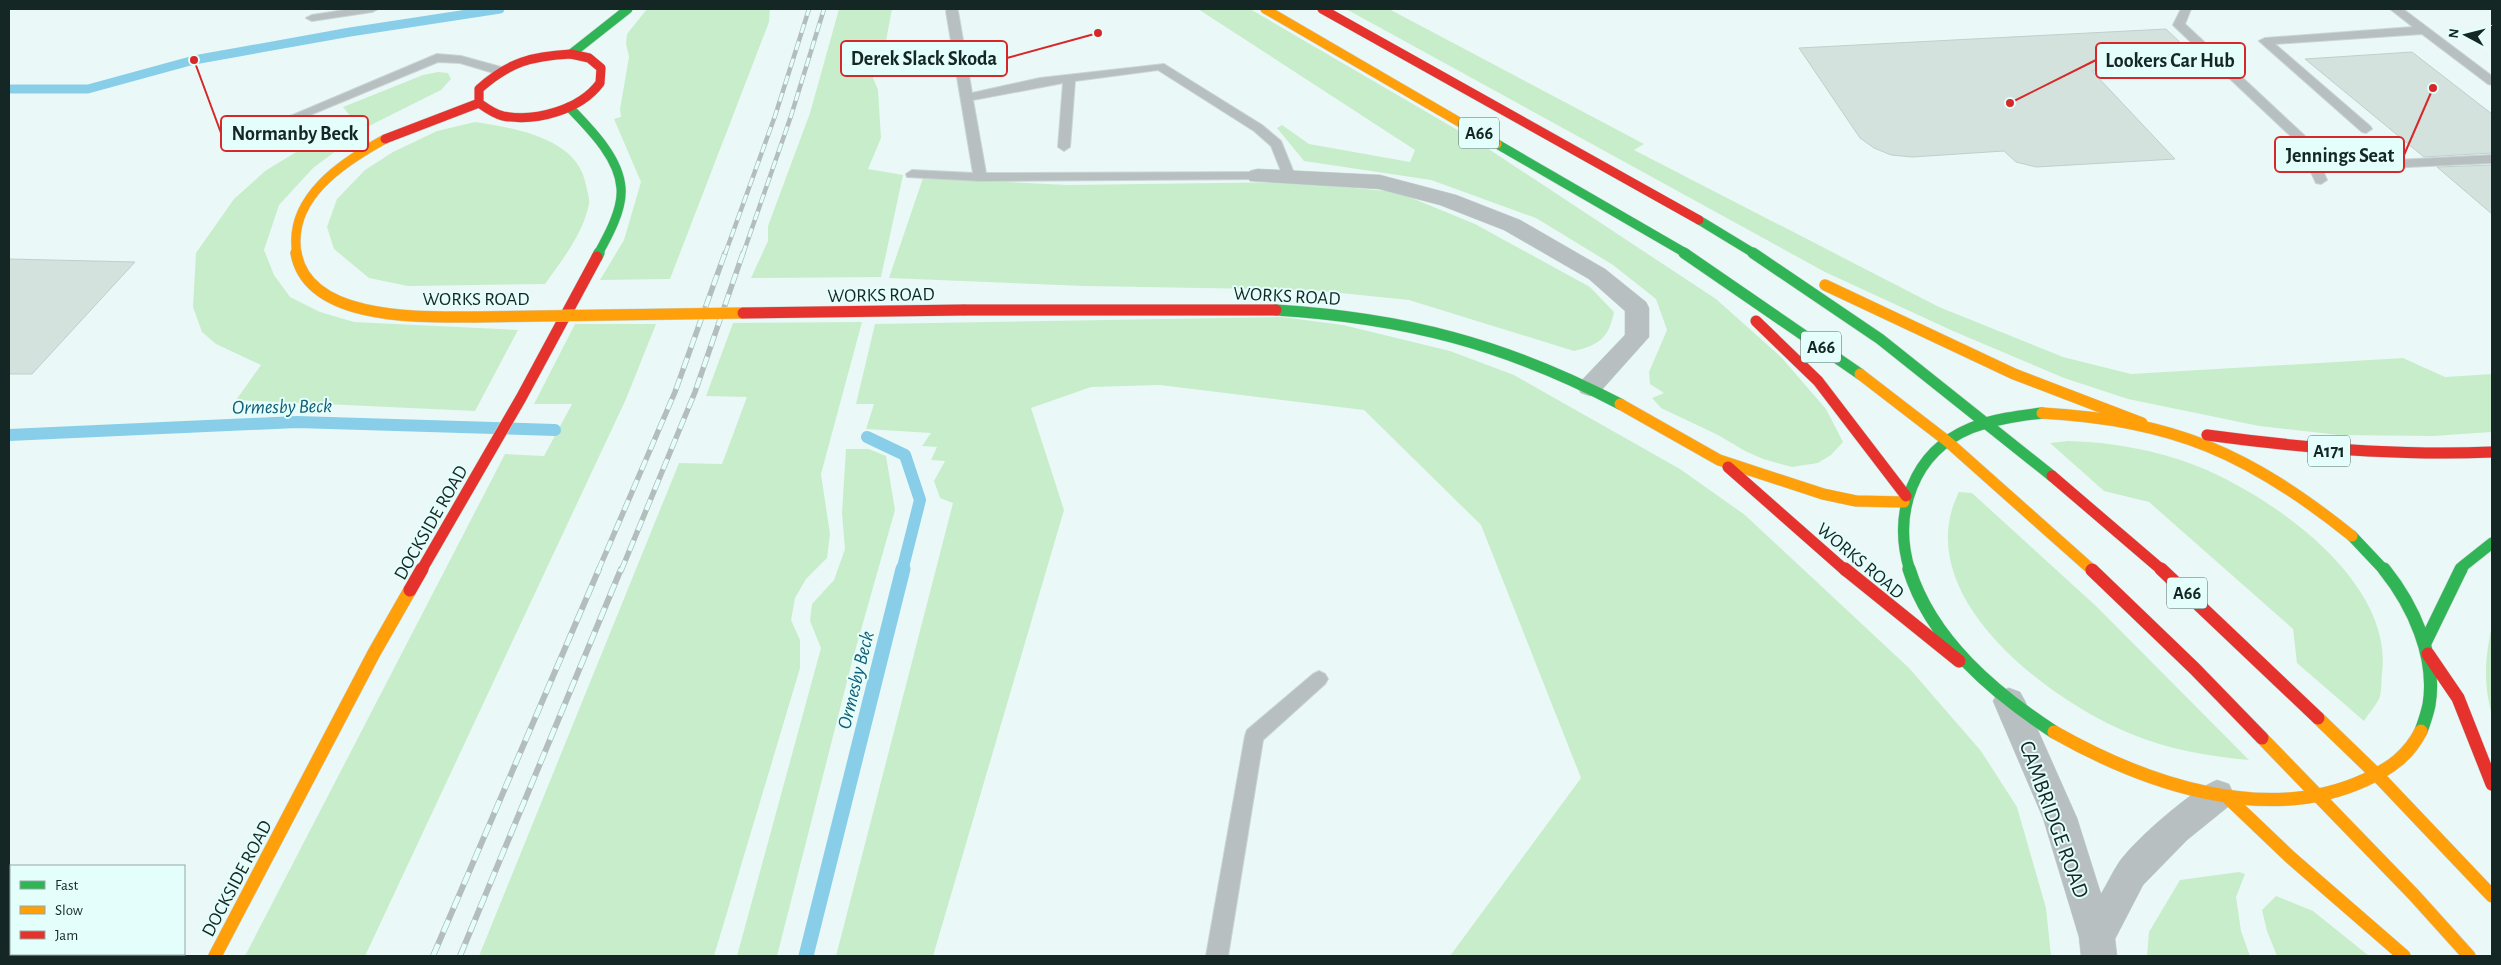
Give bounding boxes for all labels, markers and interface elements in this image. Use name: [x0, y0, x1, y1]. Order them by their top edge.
north arrow: [2441, 10, 2491, 60]
text: N: [2447, 28, 2462, 39]
callout: Derek Slack Skoda: [841, 41, 1007, 76]
callout: Lookers Car Hub: [2096, 43, 2245, 78]
text: Derek Slack Skoda: [851, 49, 998, 69]
text: Lookers Car Hub: [2105, 51, 2235, 71]
callout: Normanby Beck: [221, 116, 368, 151]
road number: A66: [1459, 118, 1499, 148]
text: Normanby Beck: [231, 124, 359, 144]
callout: Jennings Seat: [2275, 137, 2404, 172]
text: Jennings Seat: [2286, 146, 2395, 166]
street label: WORKS ROAD: [1233, 284, 1341, 309]
street label: WORKS ROAD: [827, 285, 935, 306]
street label: WORKS ROAD: [422, 290, 530, 309]
road number: A66: [1801, 332, 1841, 362]
water label: Ormesby Beck: [232, 396, 332, 418]
road number: A171: [2308, 436, 2350, 466]
street label: DOCKSIDE ROAD: [391, 462, 472, 583]
street label: WORKS ROAD: [1813, 519, 1907, 603]
road number: A66: [2167, 578, 2207, 608]
water label: Ormesby Beck: [834, 629, 878, 731]
street label: CAMBRIDGE ROAD: [2015, 738, 2093, 901]
street label: DOCKSIDE ROAD: [199, 817, 276, 940]
legend: [10, 865, 185, 955]
text: Fast: [55, 878, 79, 893]
text: Slow: [55, 903, 83, 918]
text: Jam: [55, 928, 78, 943]

